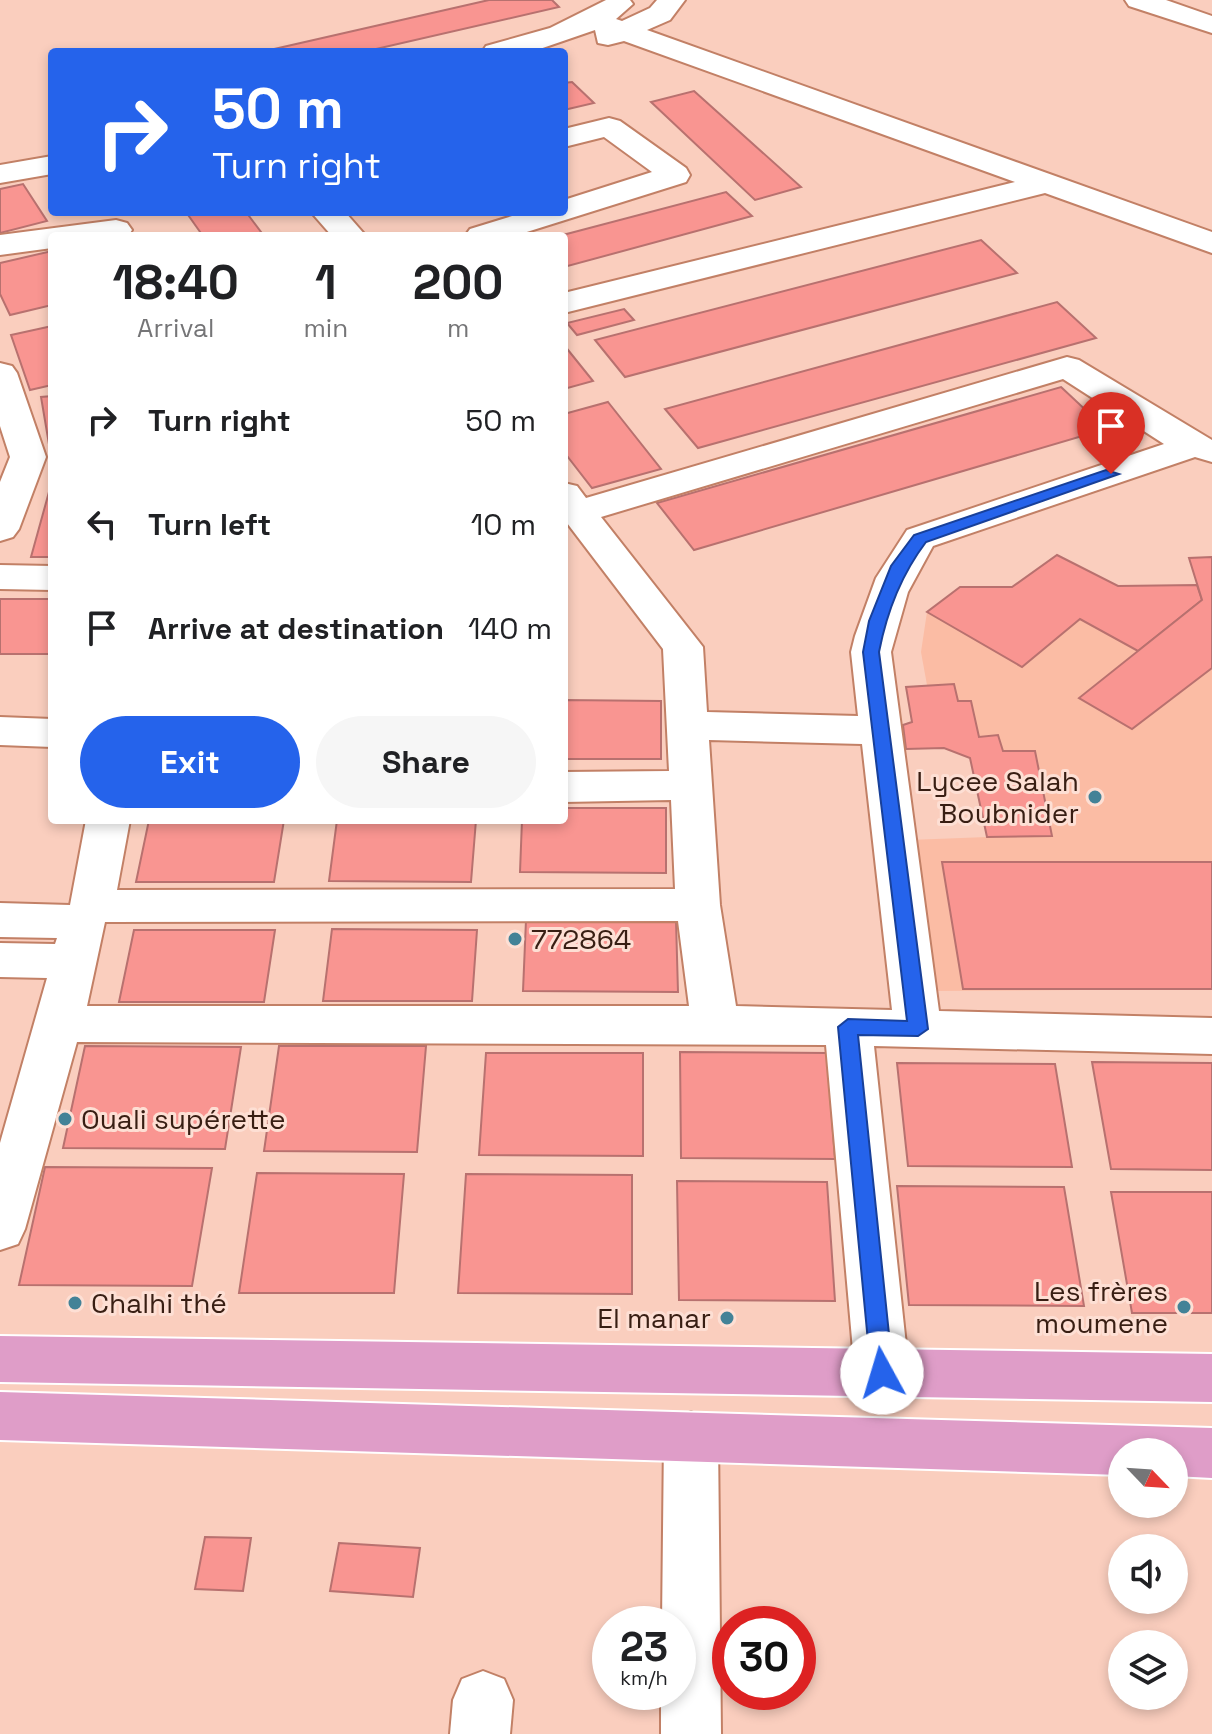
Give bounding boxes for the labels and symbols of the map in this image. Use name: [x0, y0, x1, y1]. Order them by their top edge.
pin: [1077, 392, 1145, 474]
place label: Lycee Salah Boubnider: [916, 763, 1079, 831]
marker: Lycee Salah Boubnider: [1086, 788, 1104, 806]
place label: 772864: [531, 921, 631, 957]
marker: 772864: [506, 930, 524, 948]
place label: Ouali supérette: [81, 1101, 286, 1137]
marker: Ouali supérette: [56, 1110, 74, 1128]
place label: Les frères moumene: [1034, 1273, 1168, 1341]
place label: Chalhi thé: [91, 1285, 227, 1321]
marker: Chalhi thé: [66, 1294, 84, 1312]
marker: Les frères moumene: [1175, 1298, 1193, 1316]
place label: El manar: [597, 1300, 711, 1336]
marker: El manar: [718, 1309, 736, 1327]
position arrow: [840, 1331, 924, 1415]
north arrow: [1108, 1438, 1188, 1518]
speed limit sign: 30: [712, 1606, 816, 1710]

